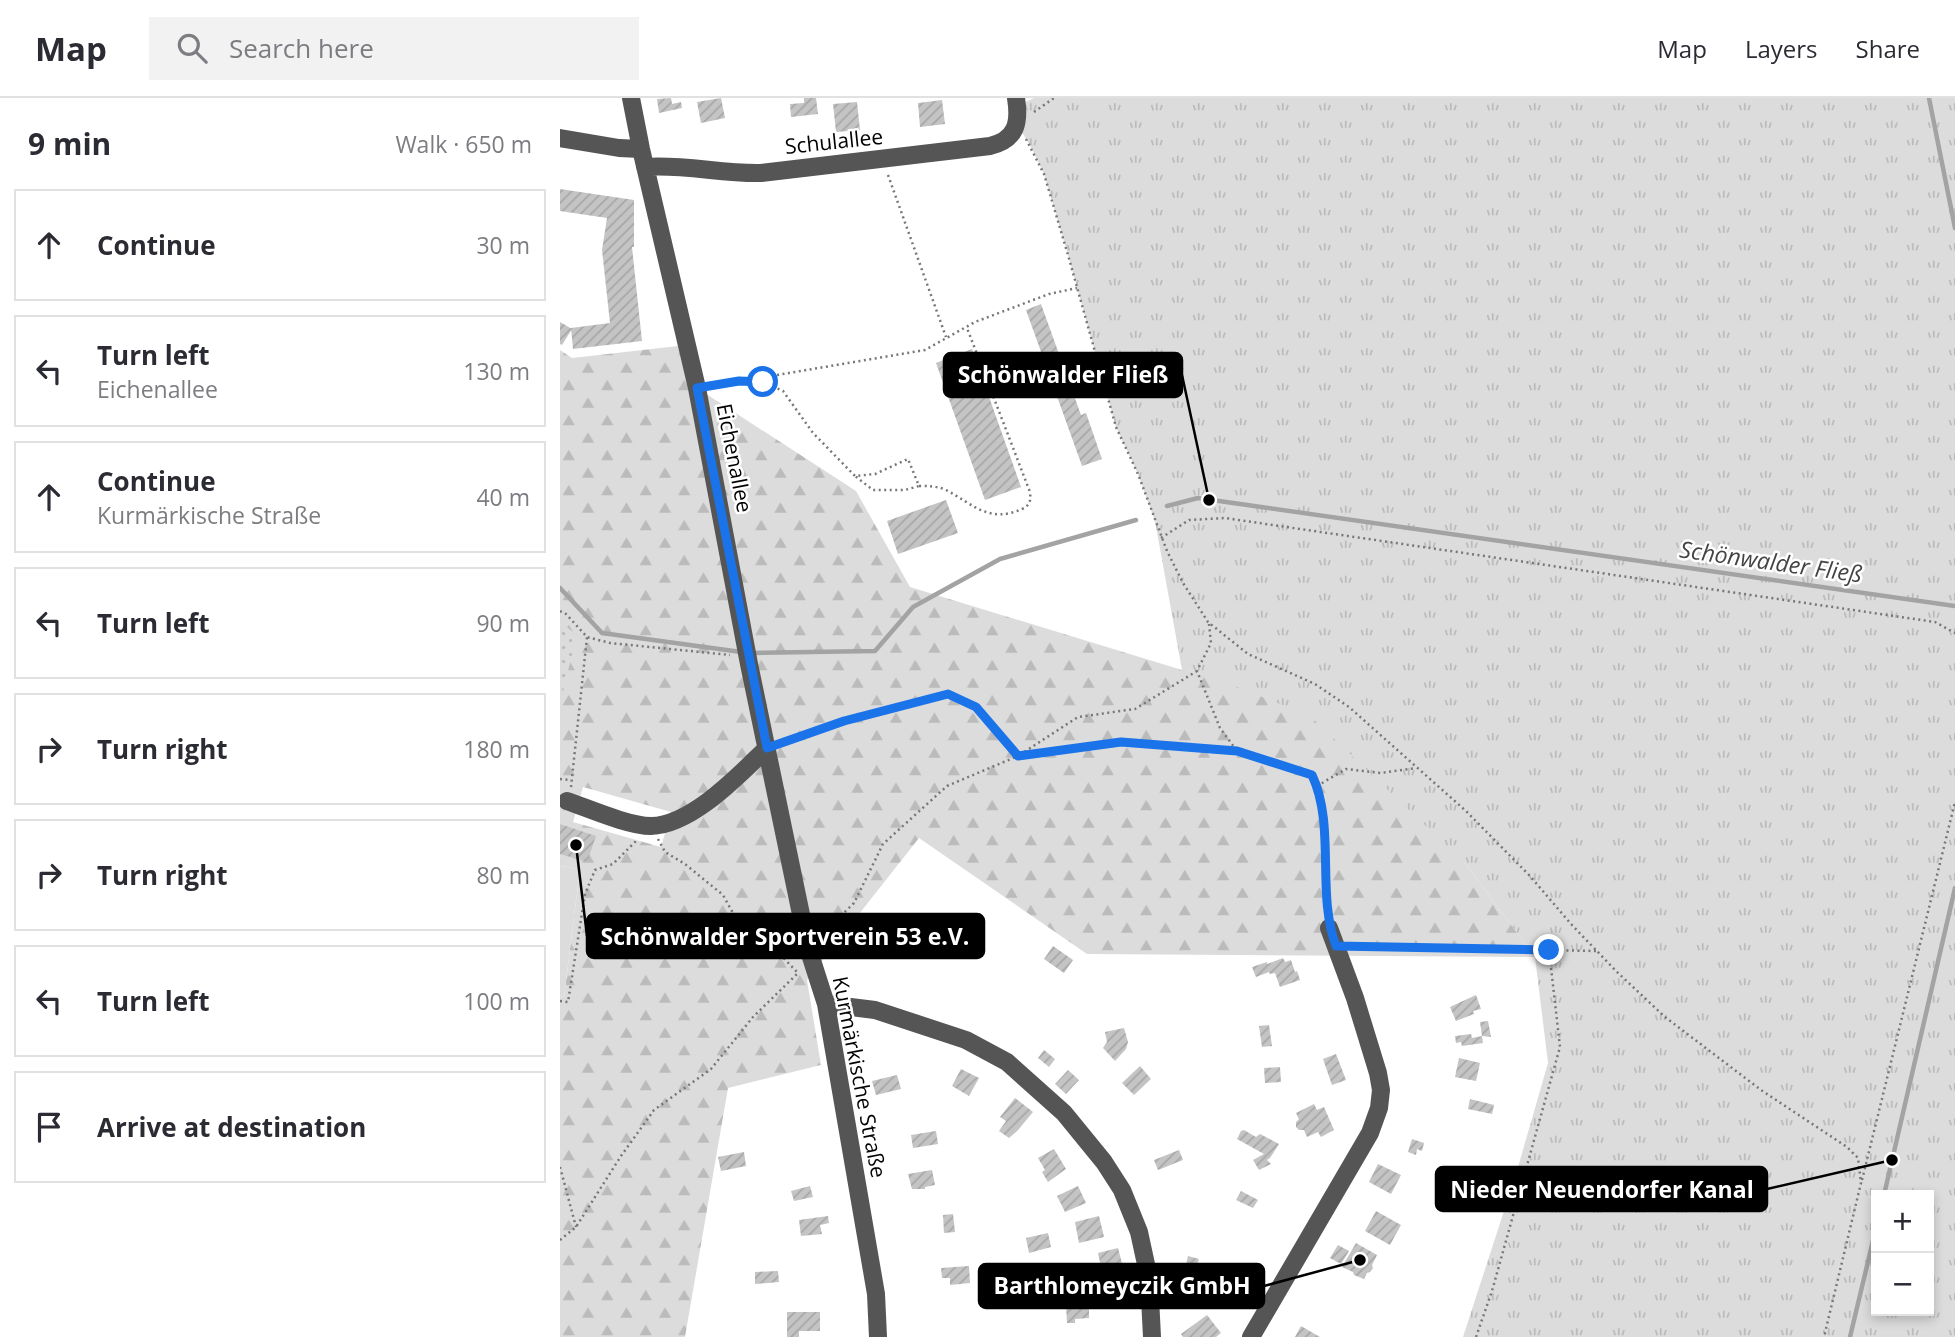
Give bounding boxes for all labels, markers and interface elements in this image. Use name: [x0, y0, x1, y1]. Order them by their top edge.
search box: [149, 17, 639, 80]
text: Map: [35, 26, 107, 71]
icon: search: [173, 29, 211, 67]
text: Search here: [229, 30, 374, 66]
text: Map: [1657, 32, 1707, 65]
text: Layers: [1745, 32, 1818, 65]
text: Share: [1856, 32, 1920, 65]
street label: Schulallee: [783, 122, 884, 160]
text: 9 min: [28, 123, 111, 164]
text: Walk · 650 m: [395, 128, 532, 160]
icon: ahead: [30, 226, 68, 264]
text: Continue: [97, 227, 216, 263]
text: 30 m: [476, 229, 530, 261]
text: Turn left: [97, 337, 209, 373]
icon: left: [30, 352, 68, 390]
callout: Schönwalder Fließ: [944, 353, 1182, 397]
text: 130 m: [463, 355, 530, 387]
text: Schönwalder Fließ: [958, 358, 1168, 390]
route start: [747, 366, 778, 397]
text: Eichenallee: [97, 373, 218, 405]
street label: Eichenallee: [711, 401, 759, 515]
text: Continue: [97, 463, 216, 499]
icon: ahead: [30, 478, 68, 516]
text: 40 m: [476, 481, 530, 513]
text: Kurmärkische Straße: [97, 499, 321, 531]
water label: Schönwalder Fließ: [1678, 532, 1864, 590]
icon: left: [30, 604, 68, 642]
text: Turn left: [97, 605, 209, 641]
text: 90 m: [476, 607, 530, 639]
icon: right: [30, 730, 68, 768]
text: Turn right: [97, 731, 228, 767]
text: 180 m: [463, 733, 530, 765]
icon: right: [30, 856, 68, 894]
text: Turn right: [97, 857, 228, 893]
text: 80 m: [476, 859, 530, 891]
callout: Schönwalder Sportverein 53 e.V.: [587, 914, 984, 958]
text: Schönwalder Sportverein 53 e.V.: [601, 920, 969, 952]
route end: [1533, 934, 1564, 965]
street label: Kurmärkische Straße: [827, 974, 893, 1180]
icon: left: [30, 982, 68, 1020]
text: Turn left: [97, 983, 209, 1019]
text: 100 m: [463, 985, 530, 1017]
icon: arrive: [30, 1108, 68, 1146]
text: Arrive at destination: [97, 1109, 366, 1145]
callout: Nieder Neuendorfer Kanal: [1436, 1167, 1767, 1211]
text: Nieder Neuendorfer Kanal: [1450, 1173, 1754, 1205]
map controls: [1871, 1190, 1934, 1316]
button: +: [1871, 1190, 1934, 1253]
button: −: [1871, 1253, 1934, 1316]
callout: Barthlomeyczik GmbH: [979, 1264, 1264, 1308]
text: Barthlomeyczik GmbH: [993, 1269, 1251, 1301]

